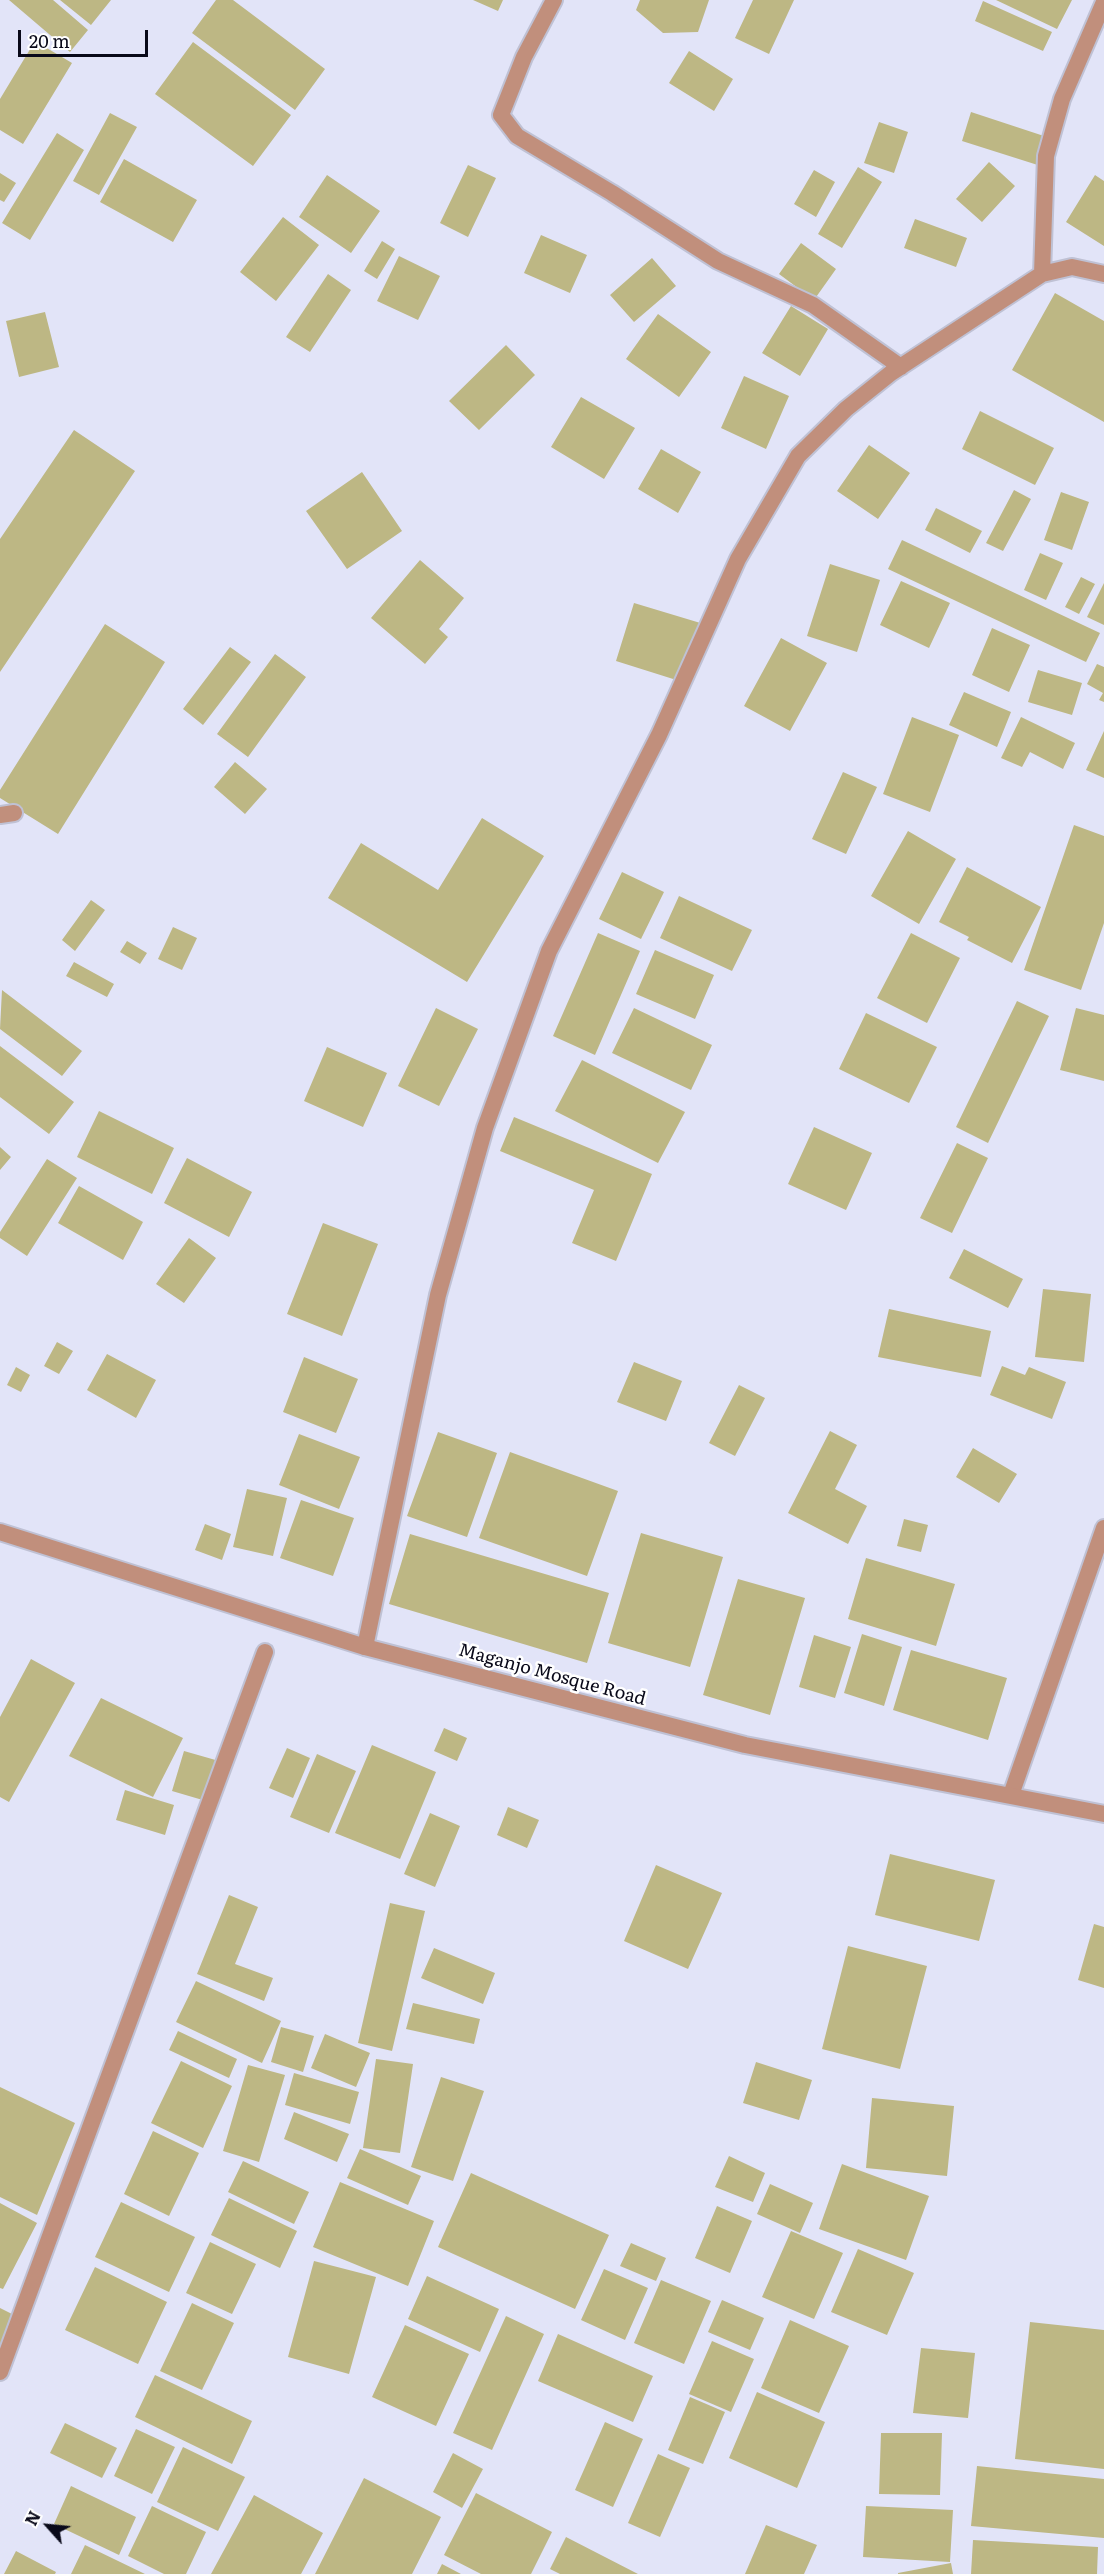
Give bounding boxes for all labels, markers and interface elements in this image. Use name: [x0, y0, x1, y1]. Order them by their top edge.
scale bar: [21, 18, 152, 56]
text: 20 m: [29, 27, 70, 54]
street label: Maganjo Mosque Road: [456, 1640, 648, 1710]
north arrow: [18, 2496, 78, 2556]
text: N: [18, 2506, 46, 2529]

